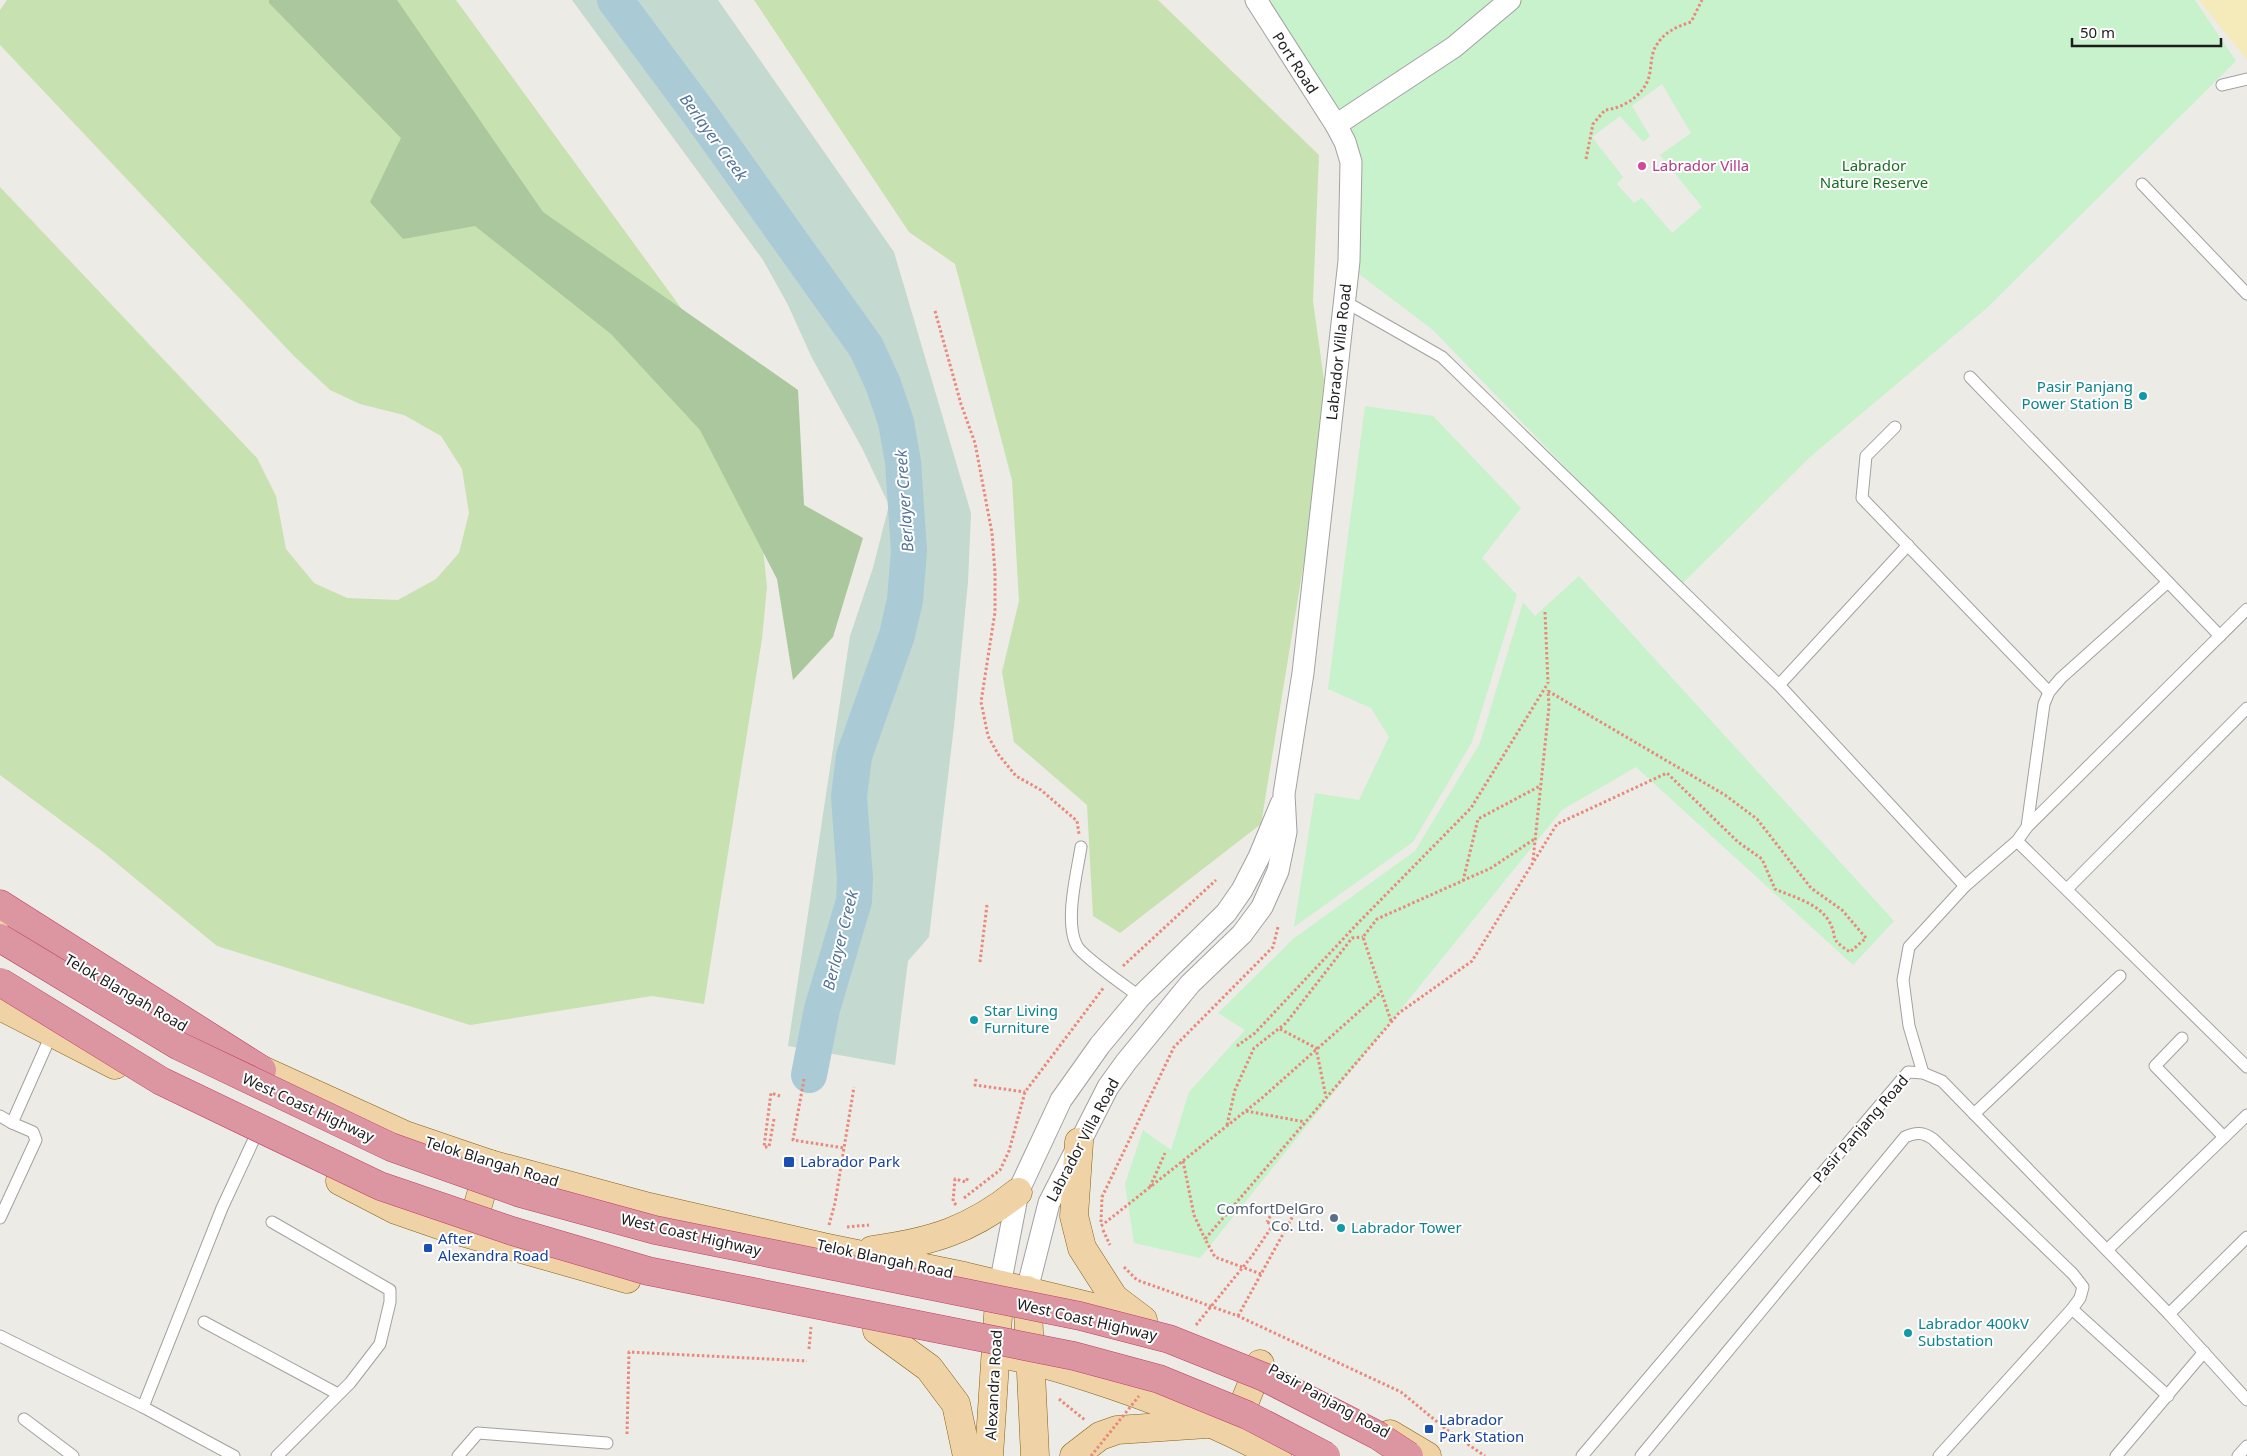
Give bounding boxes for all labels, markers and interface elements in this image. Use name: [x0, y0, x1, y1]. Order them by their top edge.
scale bar: [2072, 15, 2221, 47]
text: 50 m: [2080, 22, 2115, 42]
street label: Port Road: [1268, 28, 1323, 97]
water label: Berlayer Creek: [675, 89, 754, 186]
place label: Labrador Villa: [1652, 155, 1749, 175]
park label: Labrador Nature Reserve: [1820, 155, 1928, 192]
marker: Labrador Villa: [1636, 160, 1648, 172]
street label: Labrador Villa Road: [1321, 283, 1355, 421]
place label: Pasir Panjang Power Station B: [2021, 376, 2133, 413]
marker: Pasir Panjang Power Station B: [2137, 390, 2149, 402]
water label: Berlayer Creek: [889, 448, 919, 553]
water label: Berlayer Creek: [817, 887, 863, 992]
street label: Telok Blangah Road: [61, 949, 192, 1035]
place label: Star Living Furniture: [984, 1000, 1058, 1037]
marker: Star Living Furniture: [968, 1014, 980, 1026]
street label: West Coast Highway: [239, 1068, 378, 1147]
street label: Pasir Panjang Road: [1808, 1070, 1912, 1186]
street label: Labrador Villa Road: [1041, 1074, 1123, 1205]
street label: Telok Blangah Road: [423, 1131, 562, 1191]
place label: Labrador Park: [800, 1151, 900, 1171]
marker: Labrador Park: [782, 1155, 796, 1169]
place label: ComfortDelGro Co. Ltd.: [1216, 1198, 1324, 1235]
street label: West Coast Highway: [619, 1208, 764, 1260]
marker: ComfortDelGro Co. Ltd.: [1328, 1212, 1340, 1224]
place label: Labrador Tower: [1351, 1217, 1462, 1237]
marker: Labrador Tower: [1335, 1222, 1347, 1234]
place label: After Alexandra Road: [438, 1228, 549, 1265]
street label: Telok Blangah Road: [815, 1234, 955, 1282]
marker: After Alexandra Road: [422, 1242, 434, 1254]
street label: West Coast Highway: [1015, 1293, 1160, 1345]
place label: Labrador 400kV Substation: [1918, 1313, 2029, 1350]
marker: Labrador 400kV Substation: [1902, 1327, 1914, 1339]
street label: Alexandra Road: [980, 1329, 1006, 1441]
street label: Pasir Panjang Road: [1265, 1358, 1394, 1442]
place label: Labrador Park Station: [1439, 1409, 1524, 1446]
marker: Labrador Park Station: [1423, 1423, 1435, 1435]

